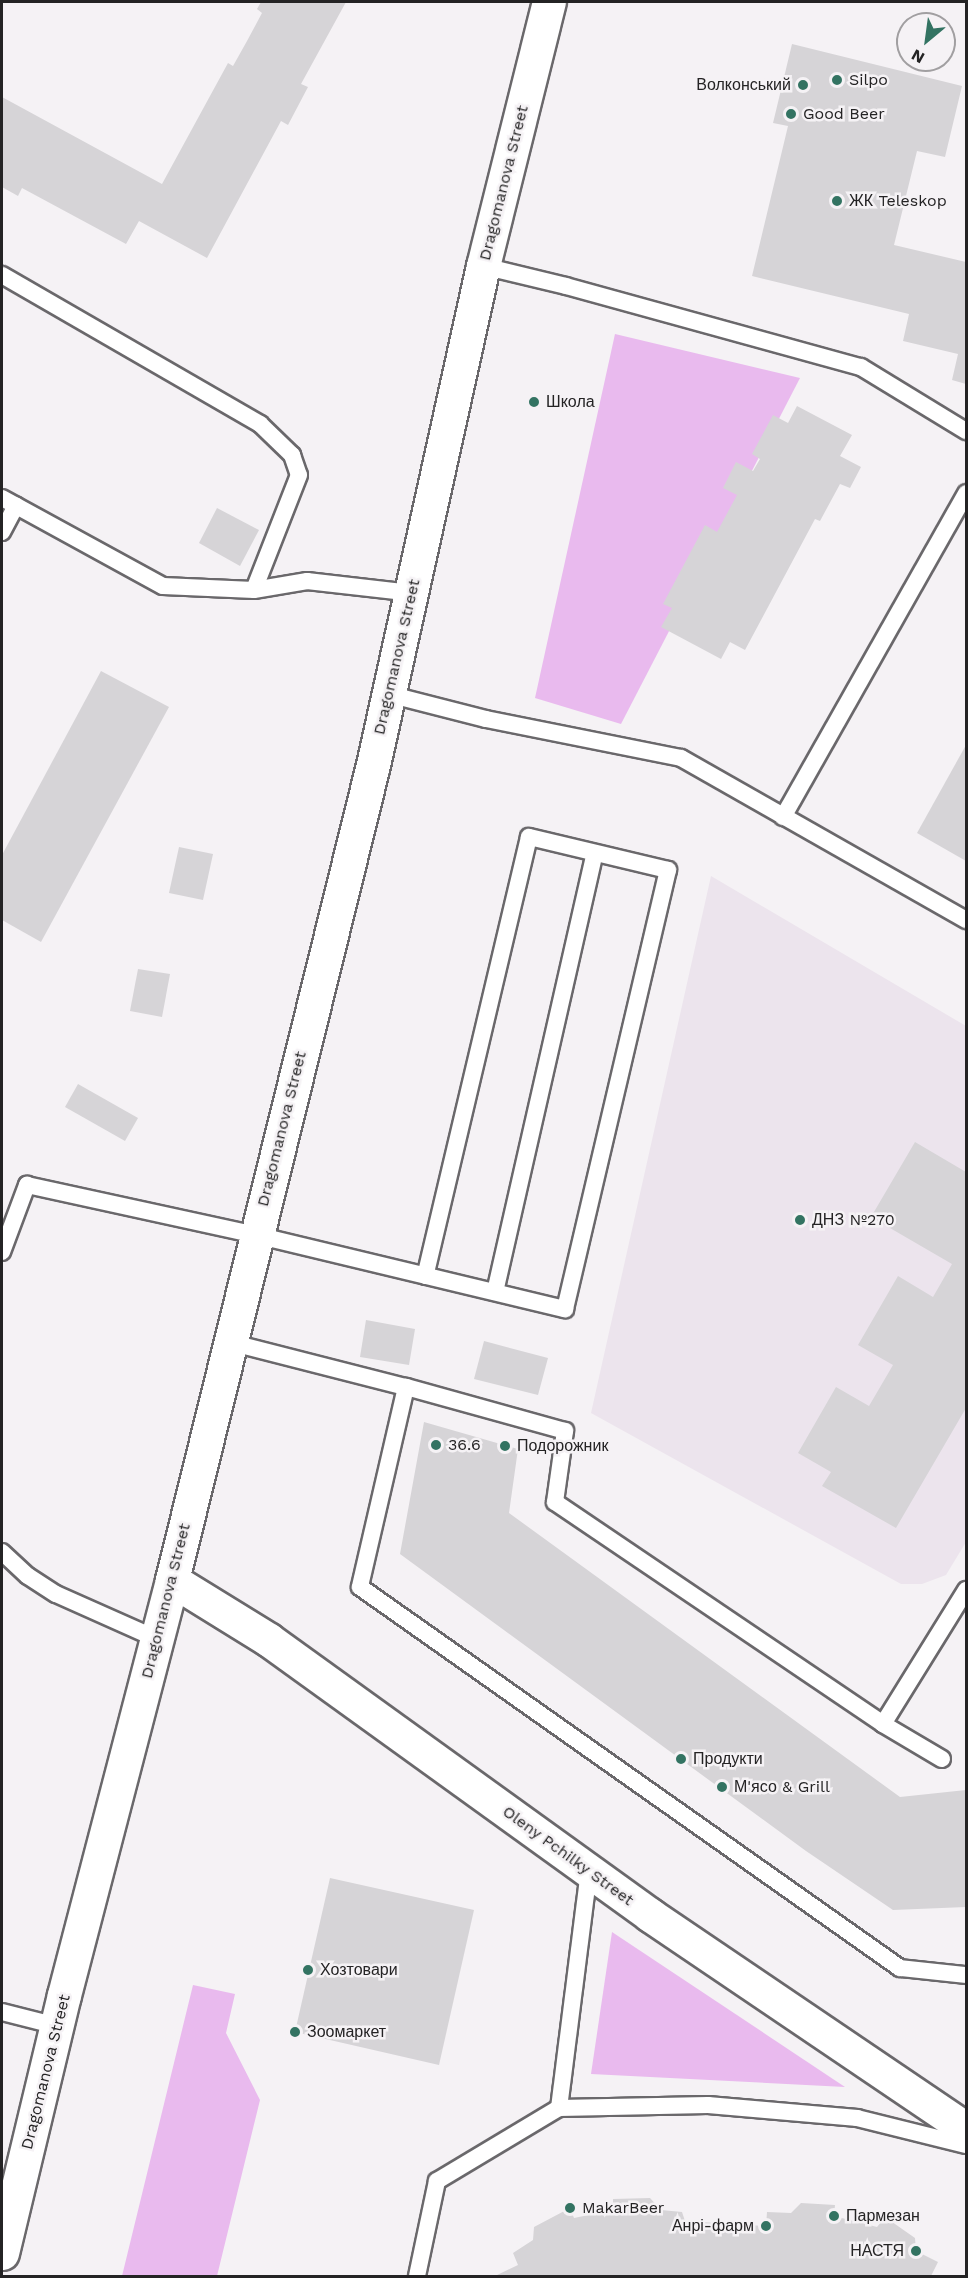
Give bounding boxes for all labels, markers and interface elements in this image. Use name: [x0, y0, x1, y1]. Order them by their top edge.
north arrow: [896, 12, 956, 72]
text: N: [908, 45, 928, 68]
place label: Silpo: [849, 70, 888, 90]
marker: Silpo: [830, 73, 844, 87]
place label: Волконський: [696, 75, 791, 95]
marker: Волконський: [796, 78, 810, 92]
street label: Dragomanova Street: [475, 103, 533, 263]
place label: Good Beer: [803, 104, 885, 124]
marker: Good Beer: [784, 107, 798, 121]
place label: ЖК Teleskop: [849, 191, 947, 211]
marker: ЖК Teleskop: [830, 194, 844, 208]
place label: Школа: [546, 392, 595, 412]
marker: Школа: [527, 395, 541, 409]
street label: Dragomanova Street: [370, 577, 424, 737]
street label: Dragomanova Street: [253, 1049, 311, 1209]
place label: ДНЗ №270: [812, 1210, 895, 1230]
marker: ДНЗ №270: [793, 1213, 807, 1227]
place label: 36.6: [448, 1435, 481, 1455]
place label: Подорожник: [517, 1436, 608, 1456]
marker: 36.6: [429, 1438, 443, 1452]
marker: Подорожник: [498, 1439, 512, 1453]
street label: Dragomanova Street: [137, 1521, 195, 1681]
place label: Продукти: [693, 1749, 763, 1769]
marker: Продукти: [674, 1752, 688, 1766]
place label: М'ясо & Grill: [734, 1777, 830, 1797]
marker: М'ясо & Grill: [715, 1780, 729, 1794]
street label: Oleny Pchilky Street: [498, 1802, 638, 1910]
place label: Хозтовари: [320, 1960, 398, 1980]
marker: Хозтовари: [301, 1963, 315, 1977]
street label: Dragomanova Street: [17, 1992, 75, 2152]
place label: Зоомаркет: [307, 2022, 386, 2042]
marker: Зоомаркет: [288, 2025, 302, 2039]
place label: MakarBeer: [582, 2198, 664, 2218]
marker: MakarBeer: [563, 2201, 577, 2215]
place label: Пармезан: [846, 2206, 920, 2226]
marker: Пармезан: [827, 2209, 841, 2223]
place label: Анрі-фарм: [672, 2216, 754, 2236]
marker: Анрі-фарм: [759, 2219, 773, 2233]
place label: НАСТЯ: [850, 2241, 904, 2261]
marker: НАСТЯ: [909, 2244, 923, 2258]

